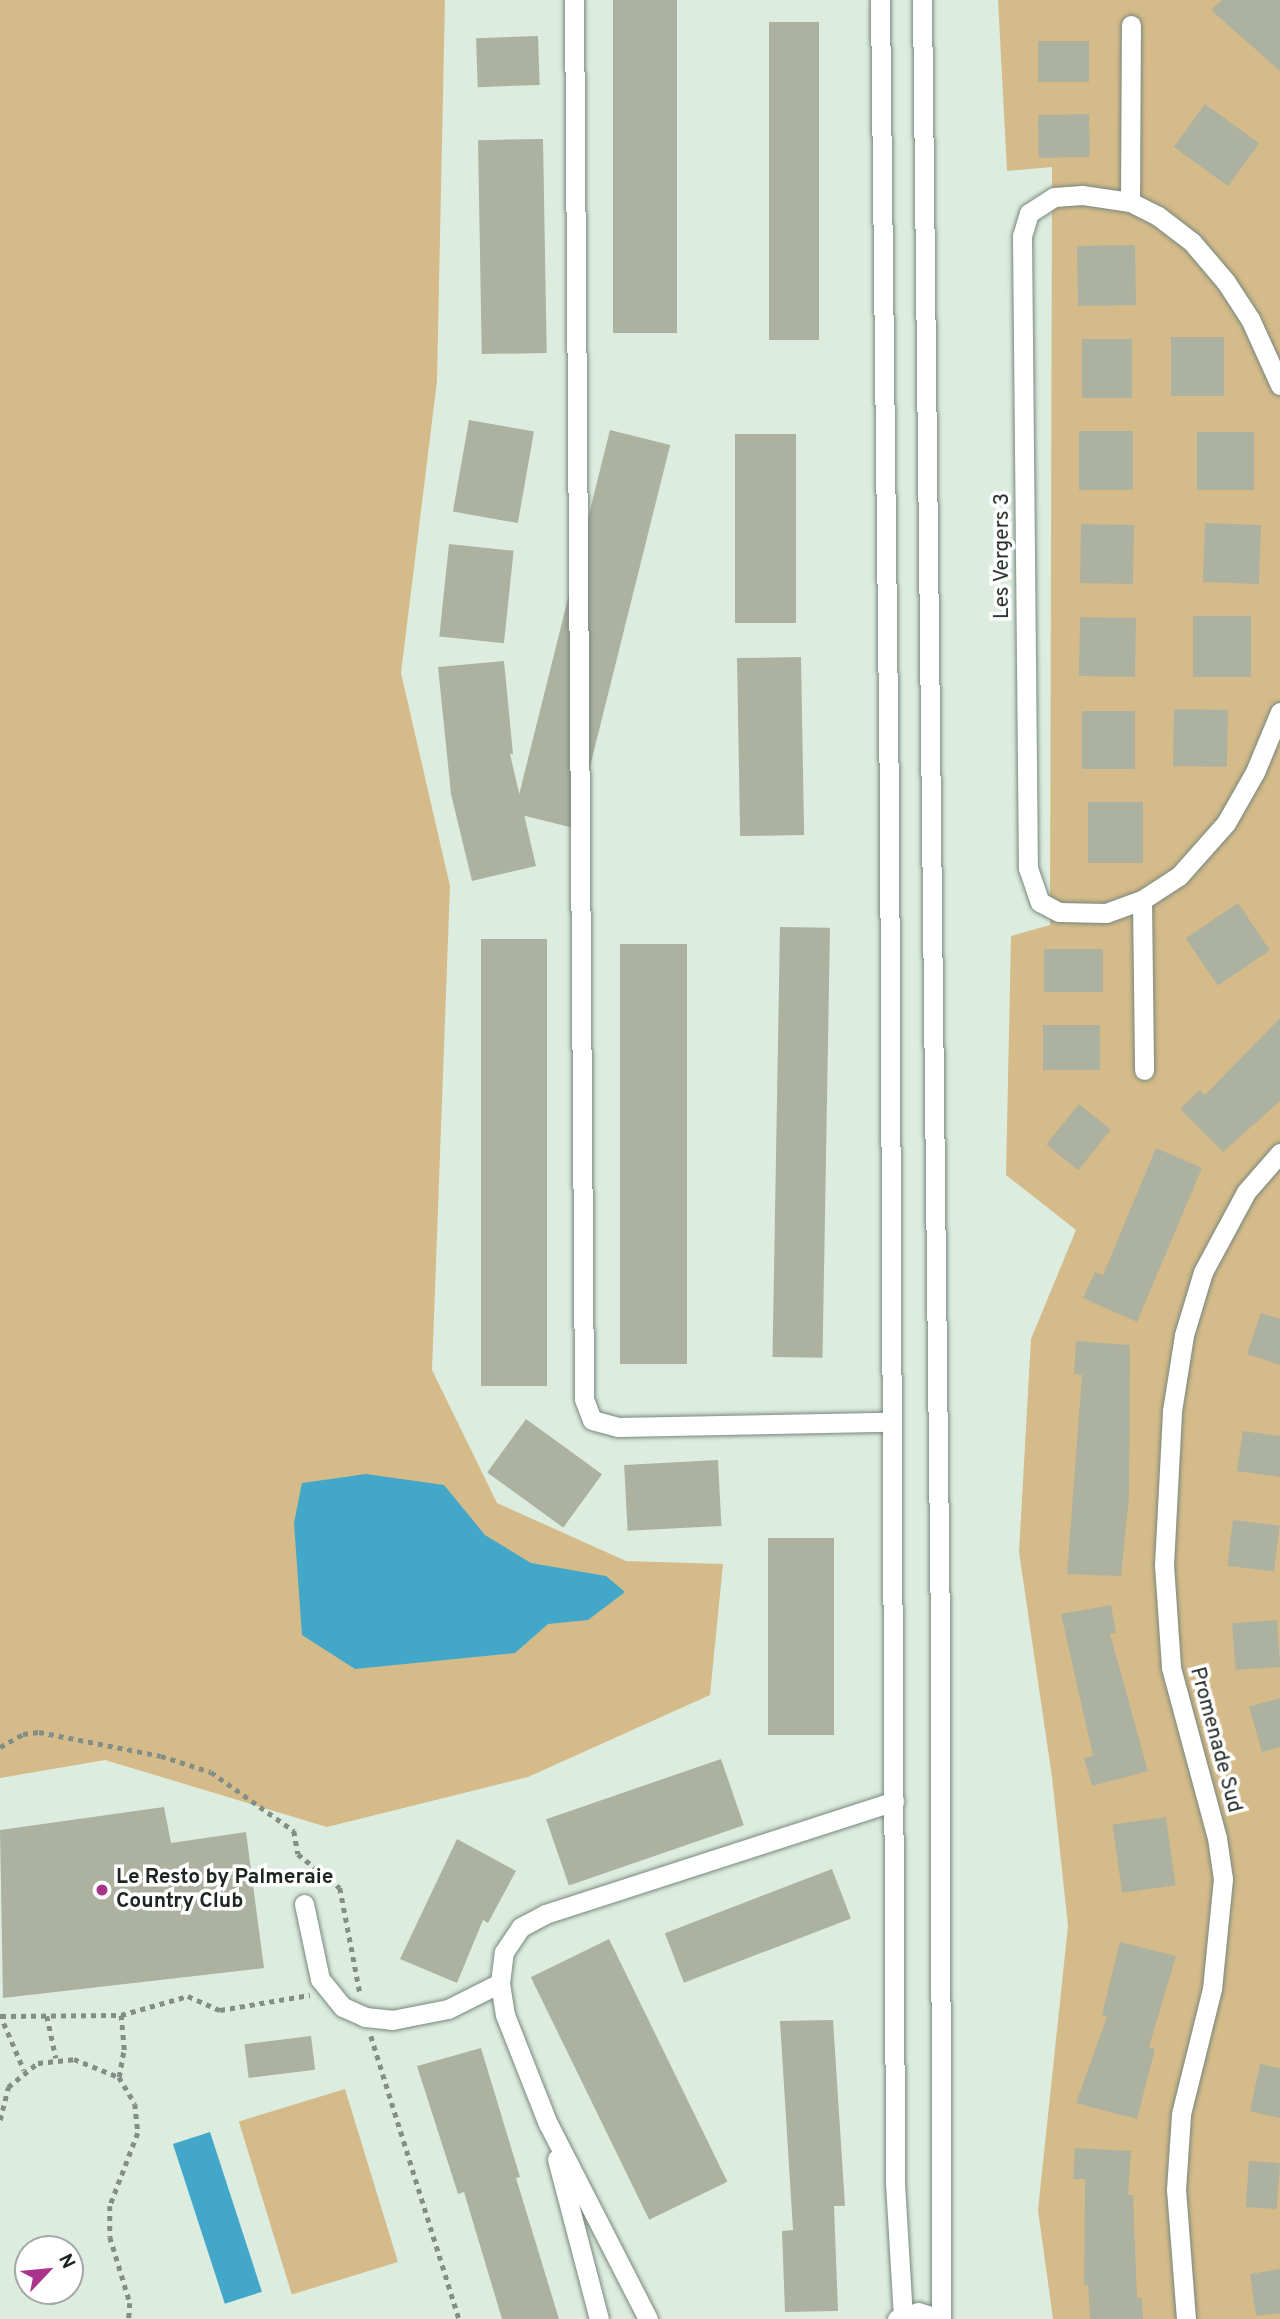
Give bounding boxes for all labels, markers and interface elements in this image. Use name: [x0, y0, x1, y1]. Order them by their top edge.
street label: Les Vergers 3: [990, 492, 1016, 620]
street label: Promenade Sud: [1183, 1665, 1247, 1815]
place label: Le Resto by Palmeraie Country Club: [116, 1865, 333, 1915]
marker: Le Resto by Palmeraie Country Club: [94, 1882, 110, 1898]
north arrow: [14, 2235, 84, 2305]
text: N: [52, 2250, 80, 2273]

